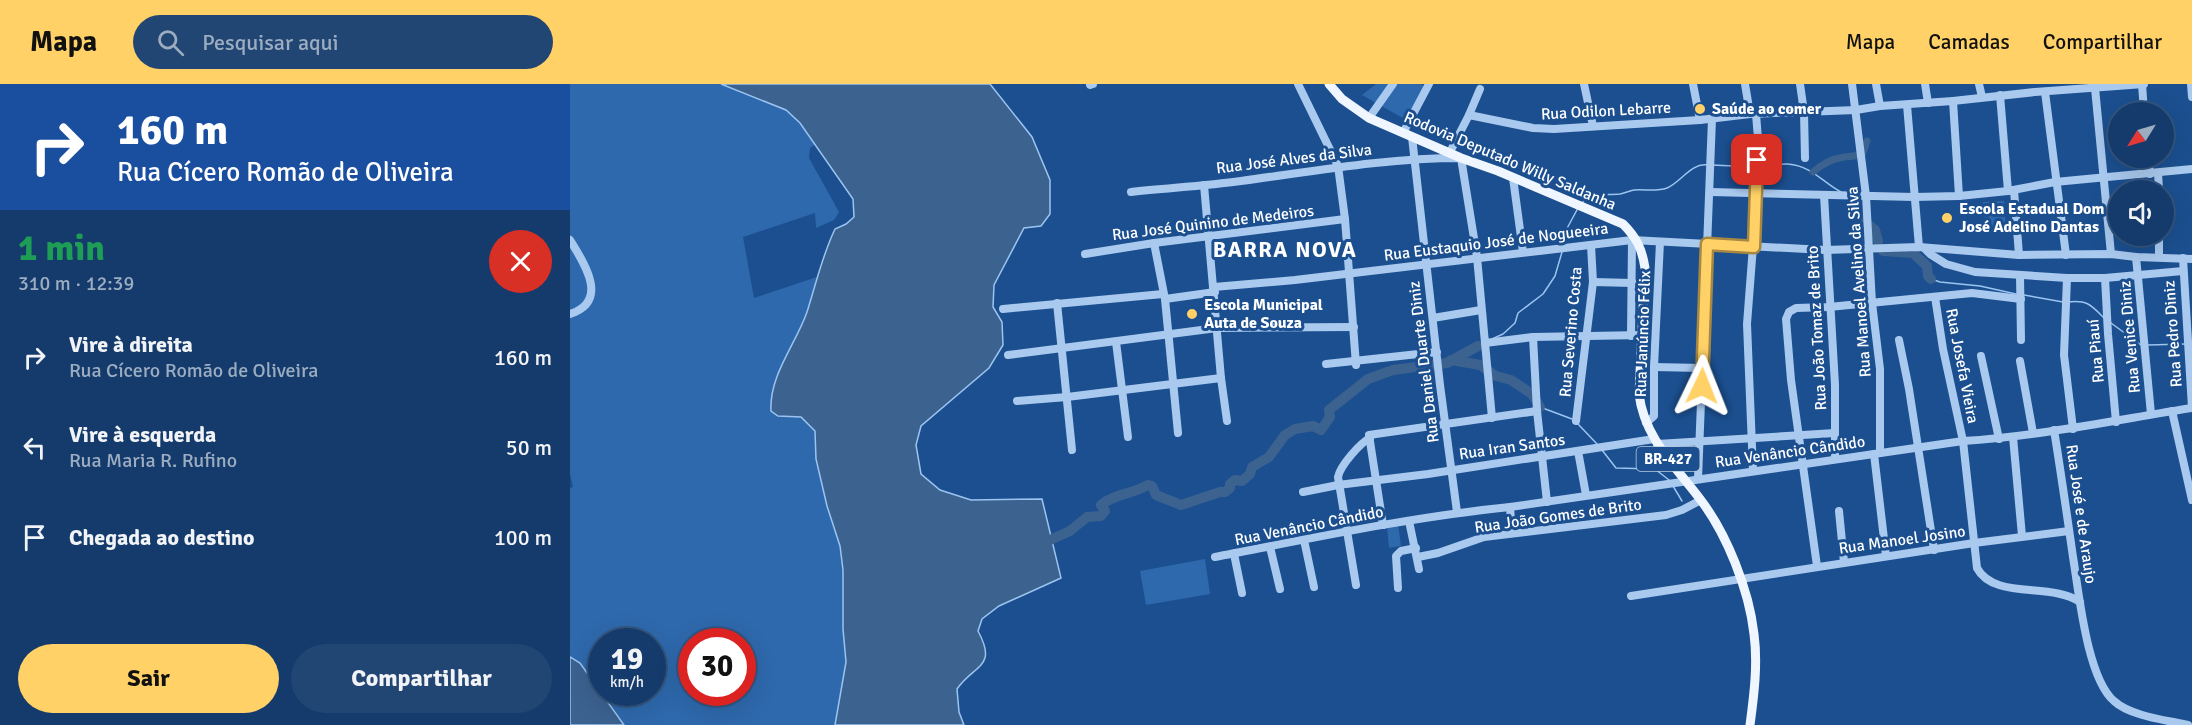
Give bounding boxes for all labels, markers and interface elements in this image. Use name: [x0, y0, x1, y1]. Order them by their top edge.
search box: [133, 15, 553, 69]
text: Mapa: [30, 25, 97, 59]
icon: search: [154, 26, 187, 59]
text: Pesquisar aqui: [202, 29, 339, 56]
text: Mapa: [1846, 29, 1895, 55]
text: Camadas: [1928, 29, 2010, 55]
text: Compartilhar: [2043, 29, 2162, 55]
street label: Rua Odilon Lebarre: [1541, 98, 1671, 124]
place label: Saúde ao comer: [1712, 99, 1822, 119]
marker: Saúde ao comer: [1693, 102, 1707, 116]
north arrow: [2108, 102, 2174, 168]
map controls: [2108, 102, 2174, 246]
text: 160 m: [117, 105, 228, 156]
street label: Rodovia Deputado Willy Saldanha: [1401, 107, 1619, 215]
icon: right: [18, 108, 96, 186]
pin: [1731, 134, 1782, 185]
street label: Rua José Alves da Silva: [1215, 140, 1373, 178]
icon: arrive: [1740, 143, 1773, 176]
text: Rua Cícero Romão de Oliveira: [117, 156, 454, 189]
button: sound: [2108, 180, 2174, 246]
street label: Rua Manoel Avelino da Silva: [1842, 186, 1876, 378]
place label: Escola Estadual Dom José Adelino Dantas: [1959, 199, 2104, 237]
street label: Rua José Quinino de Medeiros: [1111, 201, 1315, 245]
marker: Escola Estadual Dom José Adelino Dantas: [1940, 211, 1954, 225]
street label: Rua Eustaquio José de Nogueeira: [1383, 218, 1609, 266]
text: 1 min: [18, 226, 105, 271]
button: close: [489, 230, 552, 293]
district label: BARRA NOVA: [1213, 236, 1357, 263]
street label: Rua João Tomaz de Brito: [1803, 245, 1831, 411]
street label: Rua Severino Costa: [1555, 266, 1587, 398]
street label: Rua Janúncio Félix: [1631, 270, 1655, 398]
text: 310 m · 12:39: [18, 271, 134, 296]
street label: Rua Daniel Duarte Diniz: [1404, 280, 1444, 444]
street label: Rua Venice Diniz: [2115, 280, 2145, 394]
street label: Rua Pedro Diniz: [2159, 280, 2187, 388]
place label: Escola Municipal Auta de Souza: [1204, 295, 1323, 333]
marker: Escola Municipal Auta de Souza: [1185, 307, 1199, 321]
street label: Rua Josefa Vieira: [1941, 307, 1983, 425]
street label: Rua Piauí: [2083, 317, 2109, 384]
text: Vire à direita: [69, 331, 193, 358]
icon: right: [18, 341, 51, 374]
text: 160 m: [494, 344, 552, 371]
position arrow: [1670, 354, 1734, 418]
text: Rua Cícero Romão de Oliveira: [69, 358, 318, 383]
text: Vire à esquerda: [69, 421, 216, 448]
street label: Rua Iran Santos: [1458, 430, 1566, 464]
icon: left: [18, 431, 51, 464]
street label: Rua Venâncio Cândido: [1714, 432, 1866, 472]
text: 50 m: [506, 434, 552, 461]
street label: Rua José e de Araujo: [2061, 443, 2101, 585]
road number: BR-427: [1636, 447, 1700, 471]
text: Rua Maria R. Rufino: [69, 448, 237, 473]
street label: Rua João Gomes de Brito: [1473, 494, 1643, 538]
street label: Rua Venâncio Cândido: [1233, 502, 1385, 550]
icon: arrive: [18, 521, 51, 554]
street label: Rua Manoel Josino: [1837, 521, 1967, 559]
text: Chegada ao destino: [69, 524, 255, 551]
text: 100 m: [494, 524, 552, 551]
speed limit sign: 30: [678, 628, 756, 706]
text: 19: [611, 641, 643, 678]
button: Sair: [18, 644, 279, 713]
button: Compartilhar: [291, 644, 552, 713]
text: km/h: [610, 673, 644, 691]

